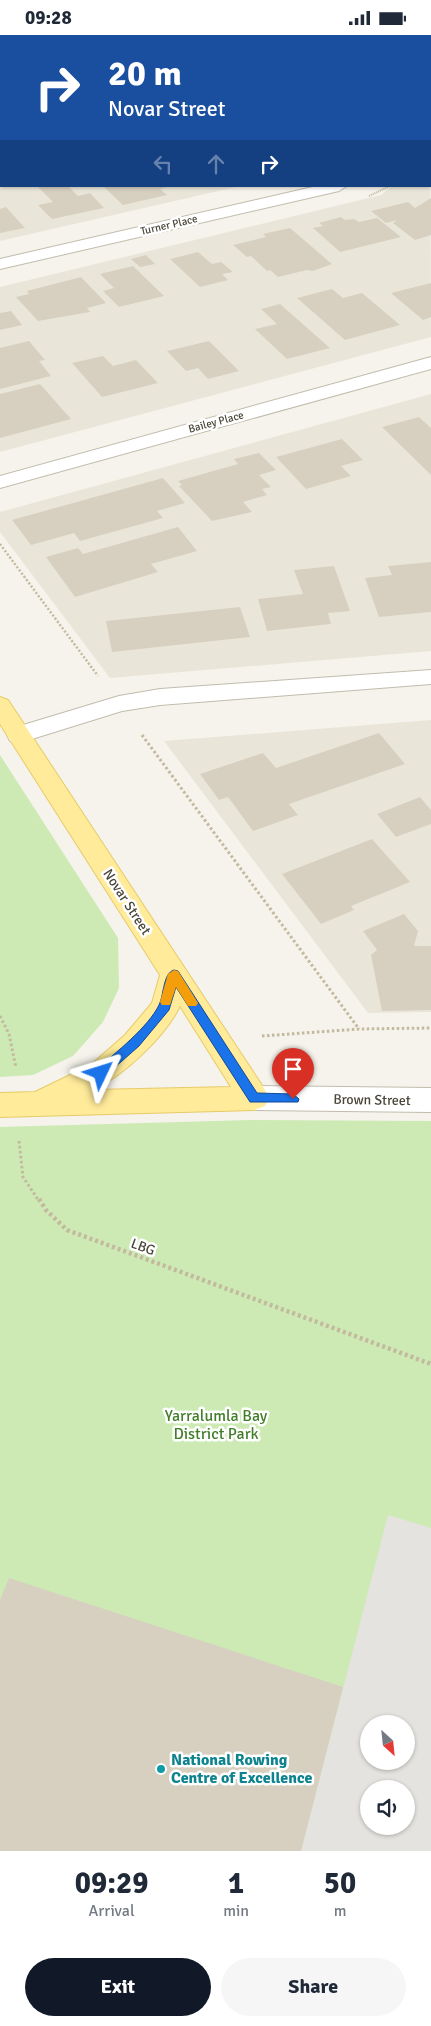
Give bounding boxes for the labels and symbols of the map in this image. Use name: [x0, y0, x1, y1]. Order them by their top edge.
street label: Turner Place: [139, 212, 199, 238]
street label: Bailey Place: [187, 408, 245, 436]
street label: Novar Street: [99, 866, 155, 938]
position arrow: [74, 1046, 126, 1098]
pin: [272, 1048, 314, 1099]
street label: Brown Street: [333, 1091, 411, 1109]
street label: LBG: [129, 1235, 157, 1259]
park label: Yarralumla Bay District Park: [165, 1406, 268, 1444]
north arrow: [360, 1715, 415, 1770]
place label: National Rowing Centre of Excellence: [171, 1750, 313, 1788]
marker: National Rowing Centre of Excellence: [155, 1763, 167, 1775]

